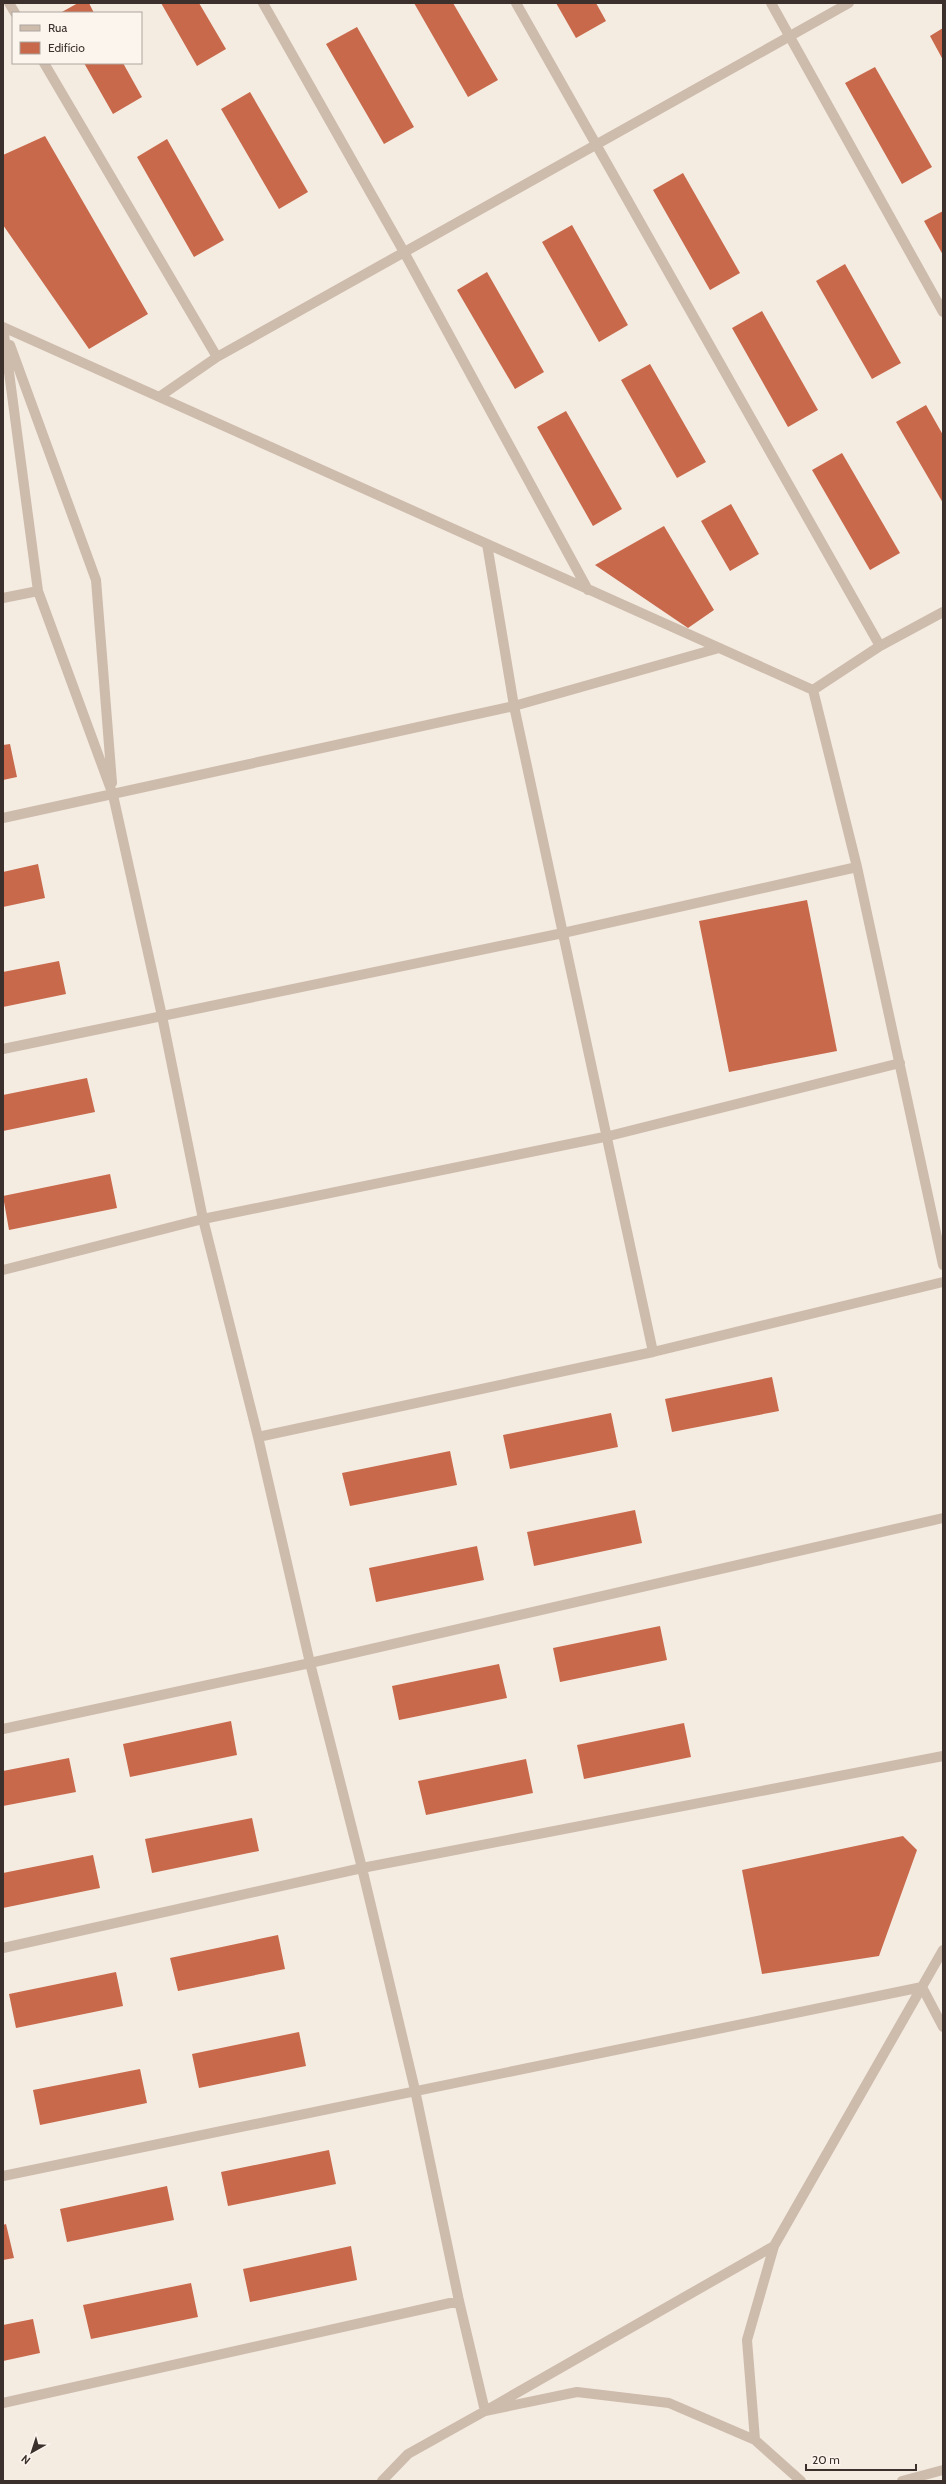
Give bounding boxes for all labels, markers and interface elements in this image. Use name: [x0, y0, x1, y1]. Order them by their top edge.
legend: [12, 12, 142, 64]
text: Rua: [48, 20, 67, 35]
text: Edifício: [48, 40, 85, 55]
north arrow: [12, 2432, 52, 2472]
scale bar: [806, 2446, 916, 2472]
text: N: [18, 2452, 33, 2468]
text: 20 m: [812, 2452, 840, 2467]

